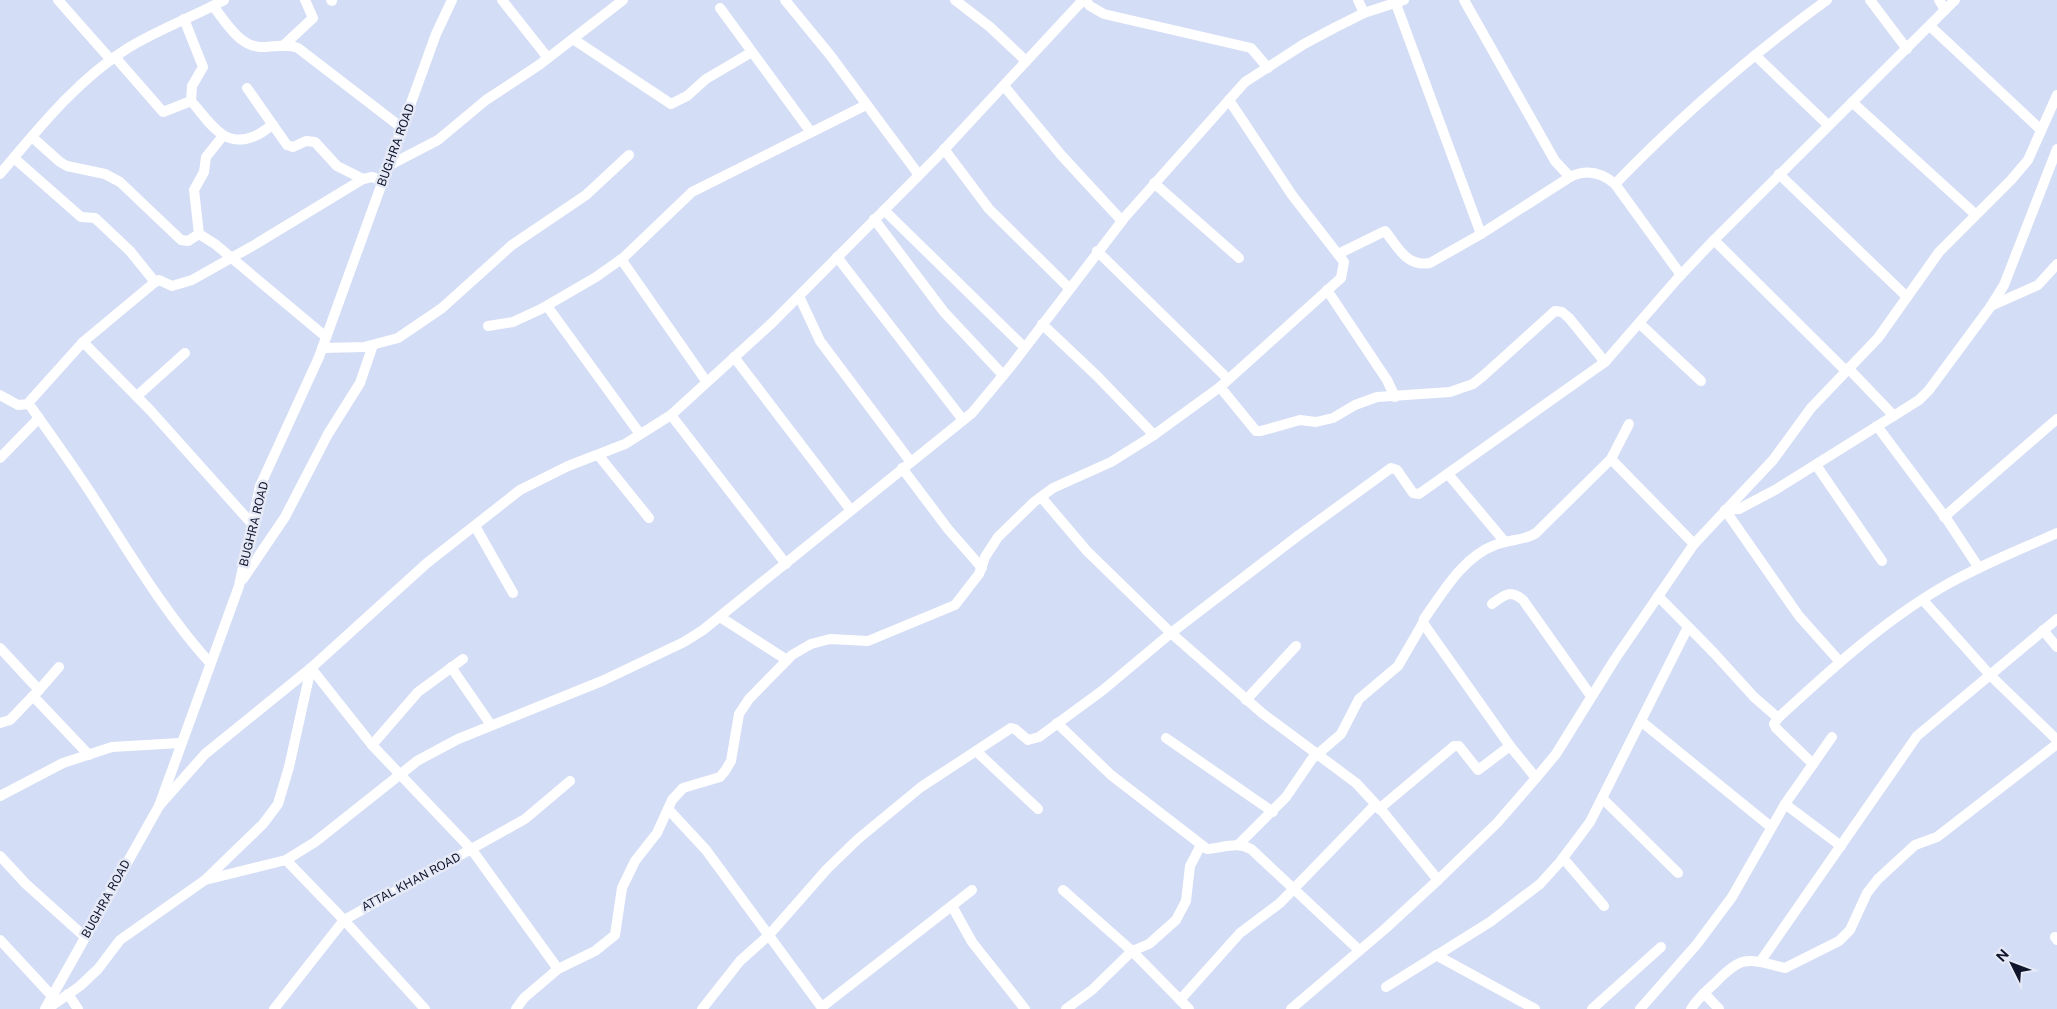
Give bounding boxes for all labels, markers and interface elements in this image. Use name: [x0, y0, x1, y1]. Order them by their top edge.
street label: BUGHRA ROAD: [374, 102, 418, 188]
street label: BUGHRA ROAD: [237, 480, 271, 568]
street label: ATTAL KHAN ROAD: [359, 850, 463, 914]
street label: BUGHRA ROAD: [79, 857, 133, 941]
north arrow: [1987, 939, 2037, 989]
text: N: [1993, 946, 2012, 965]

